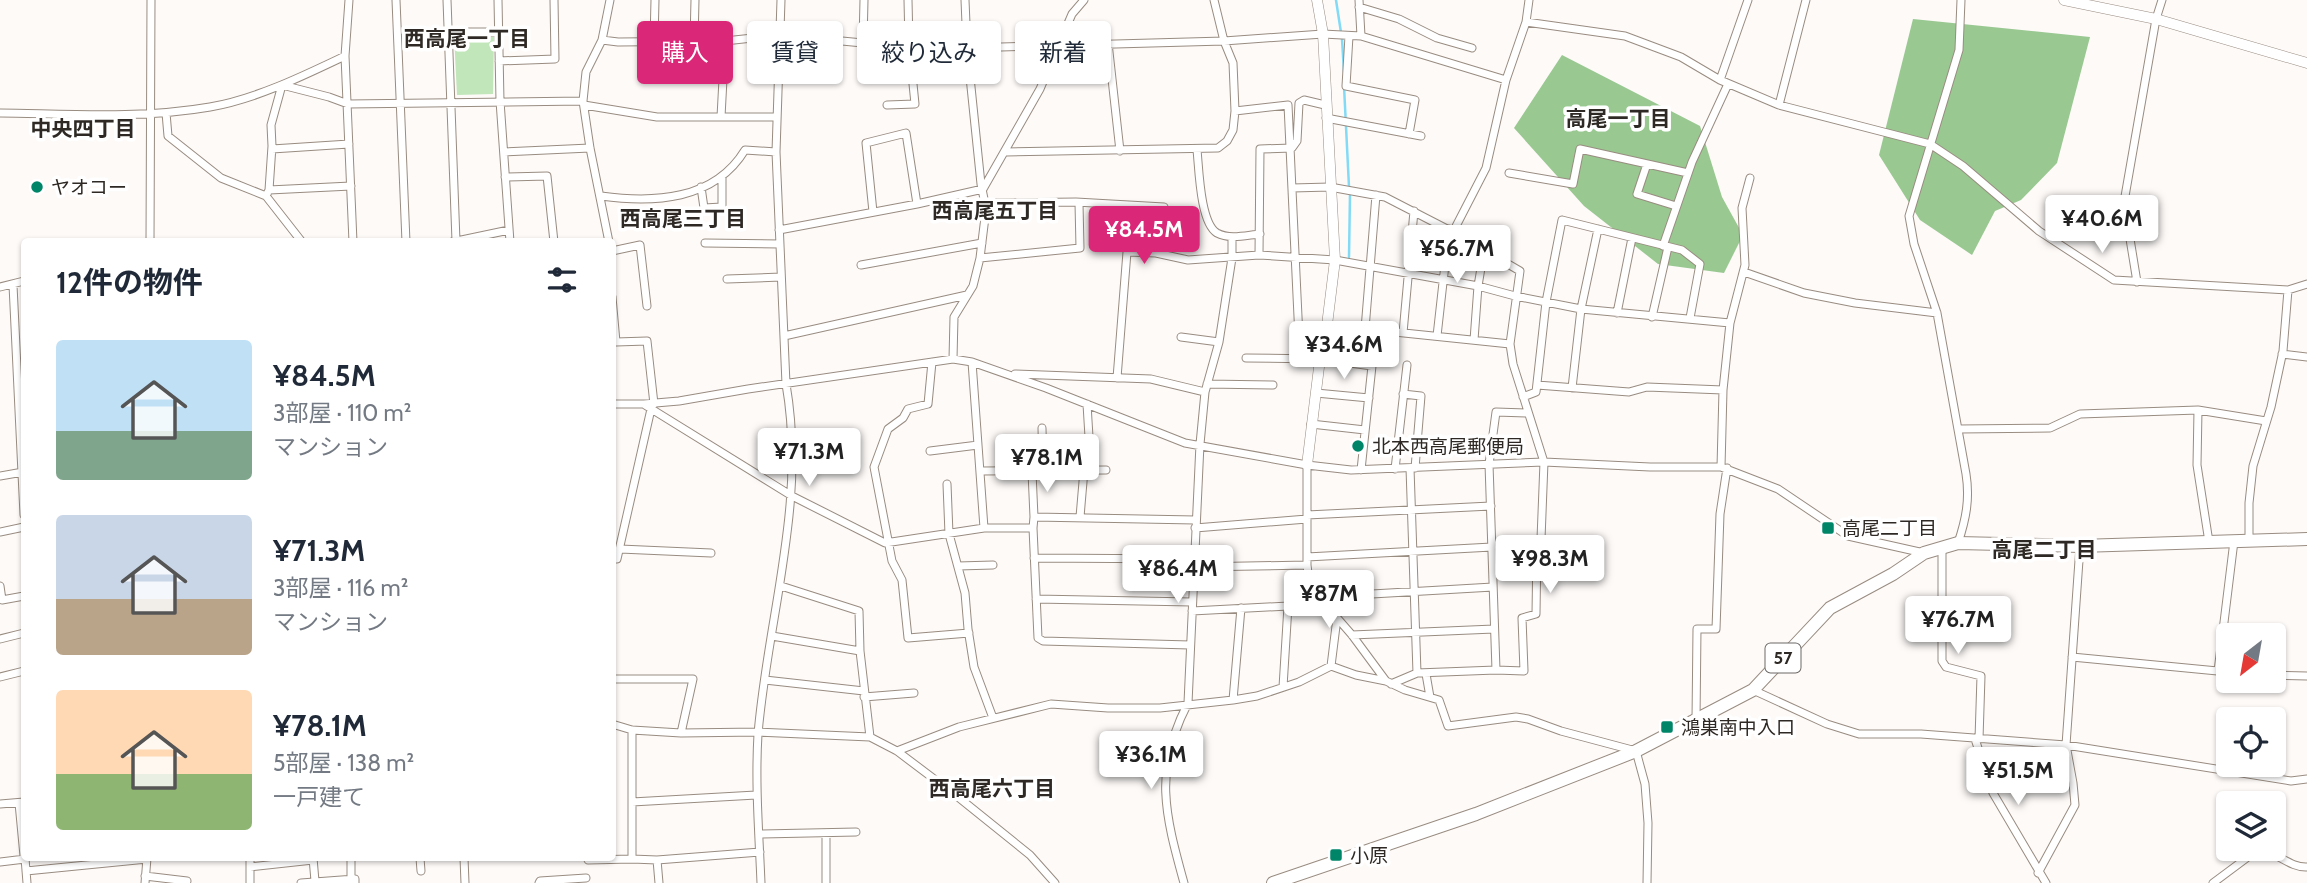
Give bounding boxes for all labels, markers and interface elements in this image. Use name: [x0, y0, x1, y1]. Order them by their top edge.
chip: 購入: [637, 21, 733, 84]
chip: 賃貸: [747, 21, 843, 84]
chip: 絞り込み: [857, 21, 1001, 84]
chip: 新着: [1015, 21, 1111, 84]
district label: 西高尾一丁目: [404, 26, 530, 51]
district label: 高尾一丁目: [1566, 106, 1671, 131]
district label: 中央四丁目: [31, 116, 136, 141]
place label: ヤオコー: [51, 176, 127, 199]
marker: ヤオコー: [29, 179, 45, 195]
pin: ¥40.6M: [2045, 196, 2159, 255]
district label: 西高尾五丁目: [932, 198, 1058, 223]
text: ¥40.6M: [2061, 204, 2143, 232]
district label: 西高尾三丁目: [620, 206, 746, 231]
pin: ¥84.5M: [1087, 206, 1201, 266]
text: ¥84.5M: [1105, 215, 1183, 243]
pin: ¥56.7M: [1400, 226, 1514, 285]
text: ¥56.7M: [1420, 234, 1494, 262]
icon: filters: [543, 261, 581, 299]
text: 12件の物件: [56, 264, 203, 301]
pin: ¥34.6M: [1287, 322, 1401, 381]
text: ¥34.6M: [1305, 330, 1383, 358]
text: ¥84.5M: [273, 357, 376, 394]
icon: home: [112, 368, 196, 452]
text: 3部屋 · 110 m²: [273, 399, 411, 427]
pin: ¥71.3M: [752, 428, 866, 488]
text: マンション: [273, 433, 388, 461]
pin: ¥78.1M: [990, 434, 1104, 494]
place label: 北本西高尾郵便局: [1372, 435, 1524, 458]
text: ¥71.3M: [774, 437, 844, 465]
marker: 北本西高尾郵便局: [1350, 438, 1366, 454]
text: ¥78.1M: [1011, 443, 1083, 471]
place label: 高尾二丁目: [1842, 517, 1937, 540]
marker: 高尾二丁目: [1820, 520, 1836, 536]
text: ¥71.3M: [273, 532, 365, 569]
pin: ¥98.3M: [1493, 536, 1607, 595]
district label: 高尾二丁目: [1992, 537, 2097, 562]
icon: home: [112, 543, 196, 627]
text: ¥98.3M: [1511, 544, 1589, 572]
pin: ¥86.4M: [1121, 546, 1235, 605]
text: ¥86.4M: [1138, 554, 1218, 582]
pin: ¥87M: [1288, 570, 1370, 630]
text: 3部屋 · 116 m²: [273, 574, 408, 602]
text: ¥87M: [1300, 579, 1358, 607]
pin: ¥76.7M: [1901, 596, 2015, 656]
text: ¥76.7M: [1921, 605, 1995, 633]
text: マンション: [273, 608, 388, 636]
north arrow: [2216, 623, 2286, 693]
map controls: [2216, 623, 2286, 861]
road number: 57: [1766, 644, 1800, 672]
text: ¥78.1M: [273, 707, 367, 744]
button: locate: [2216, 707, 2286, 777]
place label: 鴻巣南中入口: [1681, 716, 1795, 739]
icon: home: [112, 718, 196, 802]
marker: 鴻巣南中入口: [1659, 719, 1675, 735]
pin: ¥36.1M: [1094, 732, 1208, 791]
text: ¥36.1M: [1115, 740, 1187, 768]
pin: ¥51.5M: [1961, 748, 2075, 807]
text: 5部屋 · 138 m²: [273, 749, 414, 777]
text: ¥51.5M: [1982, 756, 2054, 784]
district label: 西高尾六丁目: [929, 776, 1055, 801]
text: 一戸建て: [273, 783, 365, 811]
button: layers: [2216, 791, 2286, 861]
place label: 小原: [1350, 844, 1388, 867]
marker: 小原: [1328, 847, 1344, 863]

